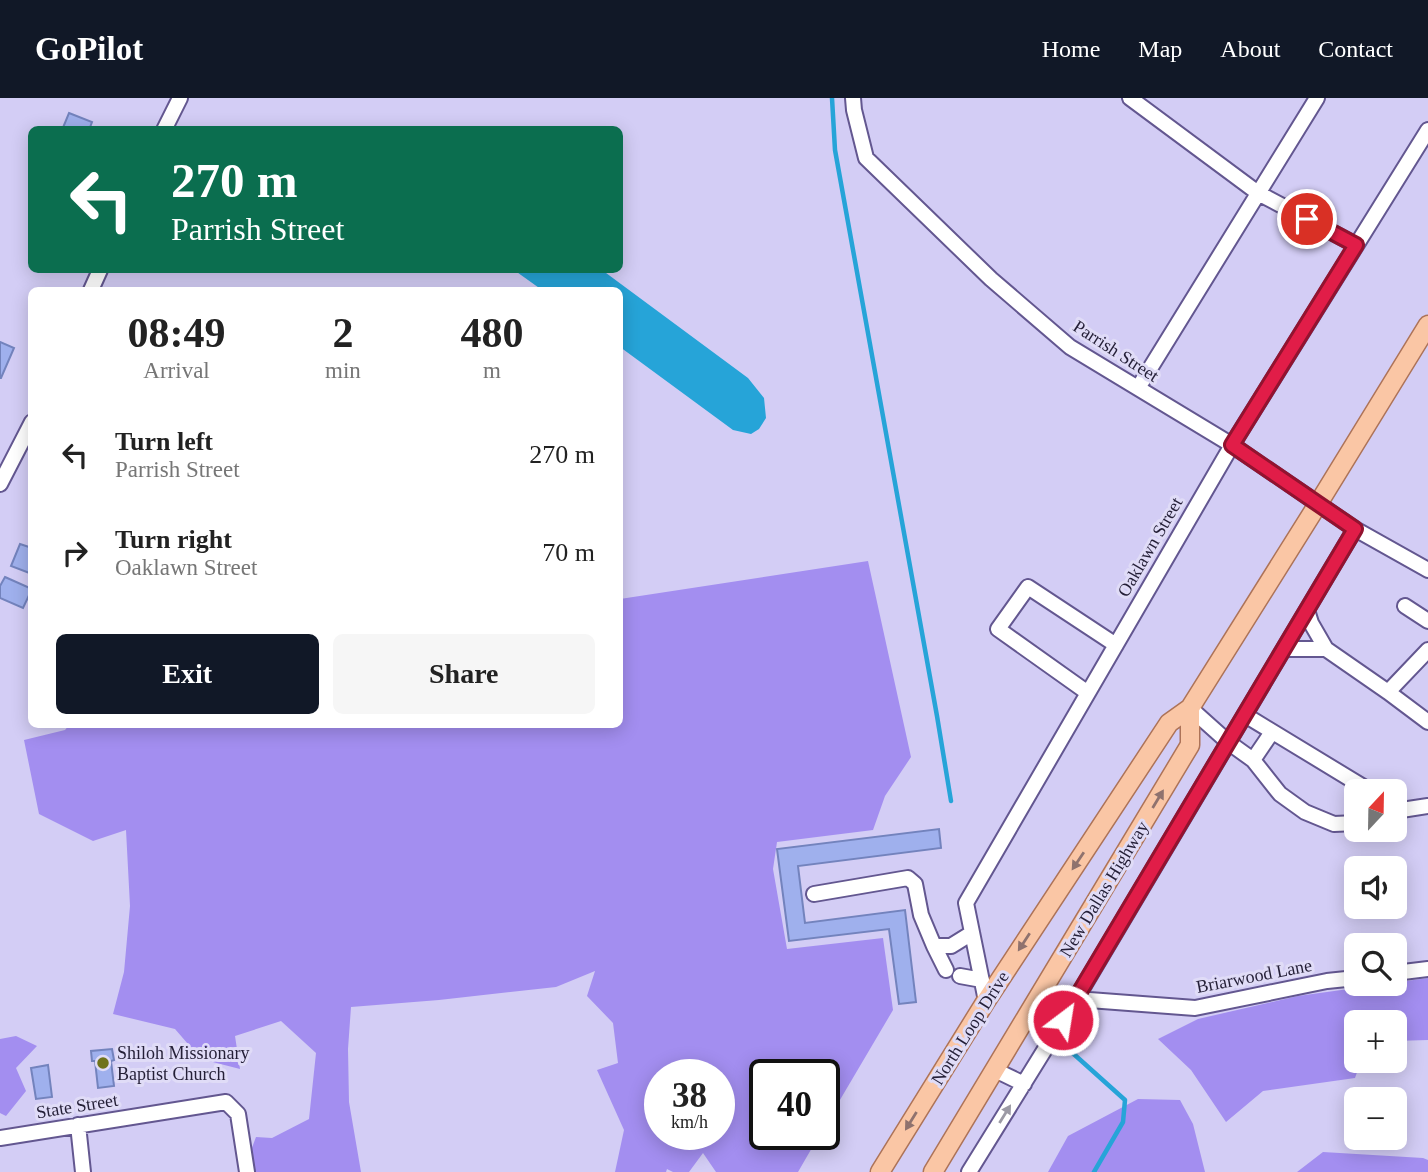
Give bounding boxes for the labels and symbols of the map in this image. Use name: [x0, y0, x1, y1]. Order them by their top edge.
pin: [1277, 189, 1337, 249]
street label: Parrish Street: [1070, 316, 1162, 386]
street label: Oaklawn Street: [1113, 494, 1187, 600]
north arrow: [1344, 779, 1407, 842]
one-way arrow: [1151, 789, 1163, 809]
street label: New Dallas Highway: [1056, 817, 1152, 961]
one-way arrow: [1071, 851, 1084, 871]
one-way arrow: [1018, 932, 1031, 952]
street label: Briarwood Lane: [1194, 955, 1314, 997]
street label: North Loop Drive: [927, 968, 1013, 1088]
position arrow: [1026, 983, 1100, 1057]
place label: Shiloh Missionary Baptist Church: [117, 1043, 250, 1084]
marker: Shiloh Missionary Baptist Church: [95, 1055, 111, 1071]
speed limit sign: 40: [749, 1059, 840, 1150]
street label: State Street: [35, 1090, 119, 1122]
one-way arrow: [998, 1104, 1011, 1124]
one-way arrow: [905, 1112, 917, 1131]

